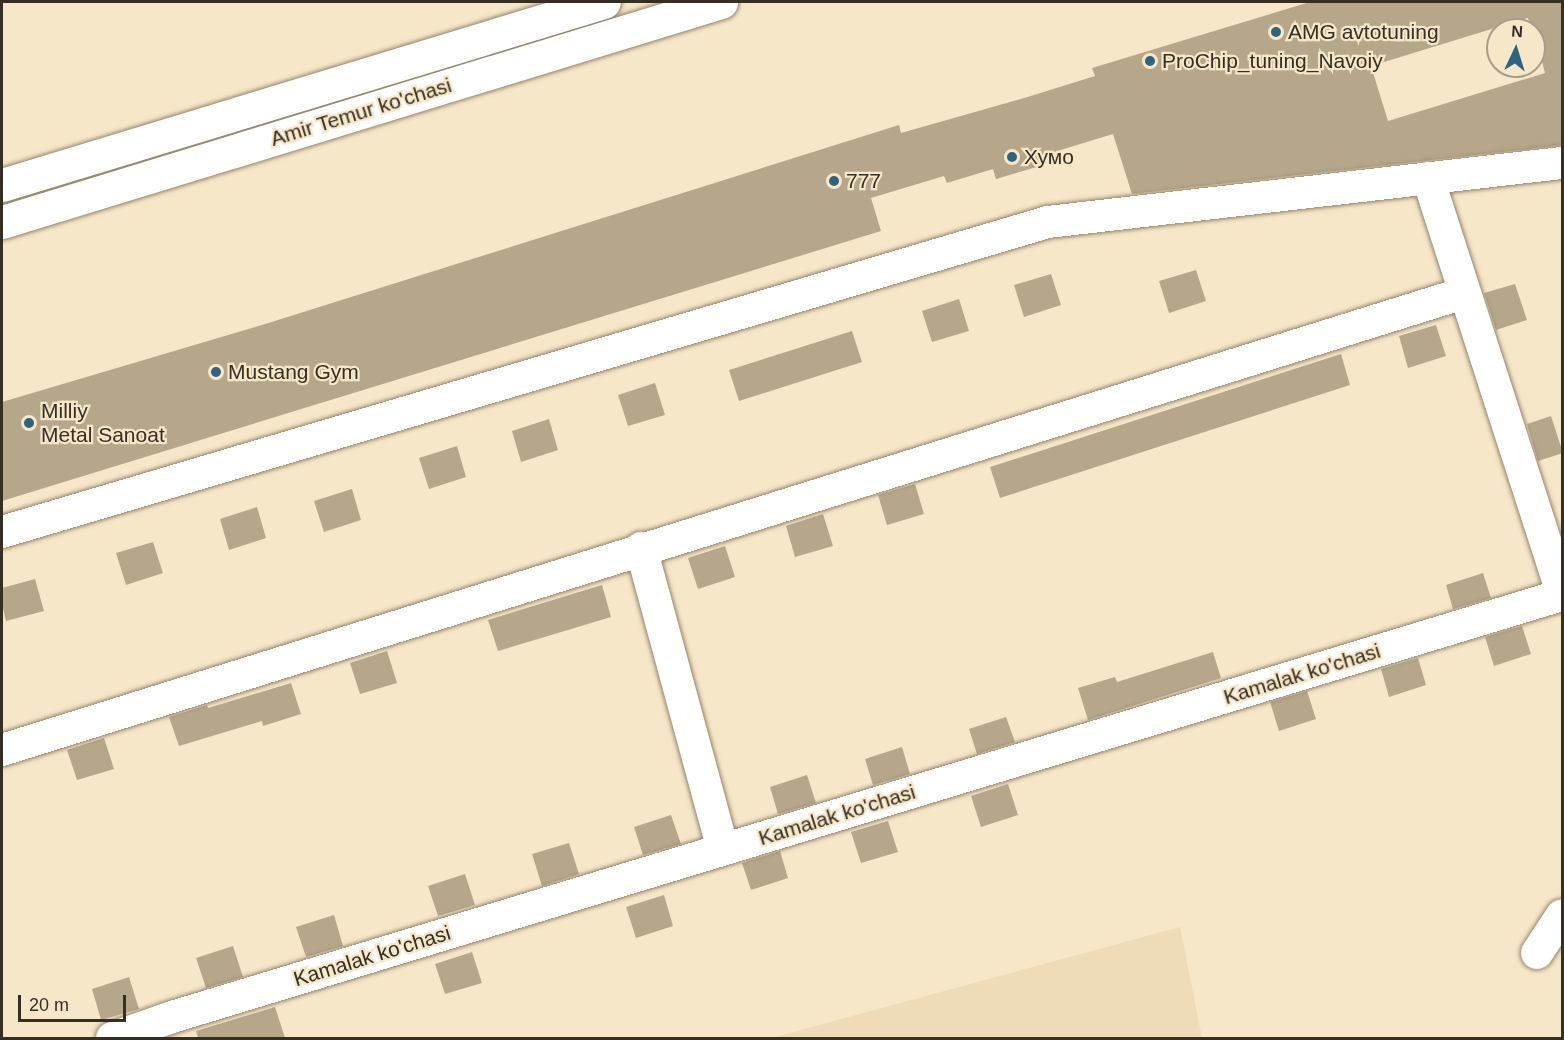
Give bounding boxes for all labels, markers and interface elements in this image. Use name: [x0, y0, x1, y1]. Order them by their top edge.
north arrow: [1486, 18, 1546, 78]
place label: AMG avtotuning: [1288, 19, 1439, 45]
text: N: [1511, 23, 1524, 40]
marker: AMG avtotuning: [1269, 25, 1283, 39]
place label: ProChip_tuning_Navoiy: [1162, 48, 1383, 74]
marker: ProChip_tuning_Navoiy: [1143, 54, 1157, 68]
street label: Amir Temur ko'chasi: [267, 72, 455, 152]
place label: Хумо: [1024, 144, 1074, 170]
marker: Хумо: [1005, 150, 1019, 164]
place label: 777: [846, 168, 881, 194]
marker: 777: [827, 174, 841, 188]
place label: Mustang Gym: [228, 359, 359, 385]
marker: Mustang Gym: [209, 365, 223, 379]
place label: Milliy Metal Sanoat: [41, 398, 165, 448]
marker: Milliy Metal Sanoat: [22, 416, 36, 430]
street label: Kamalak ko'chasi: [1220, 638, 1384, 710]
street label: Kamalak ko'chasi: [755, 779, 919, 851]
street label: Kamalak ko'chasi: [290, 920, 454, 992]
scale bar: [21, 983, 129, 1021]
text: 20 m: [29, 995, 69, 1015]

